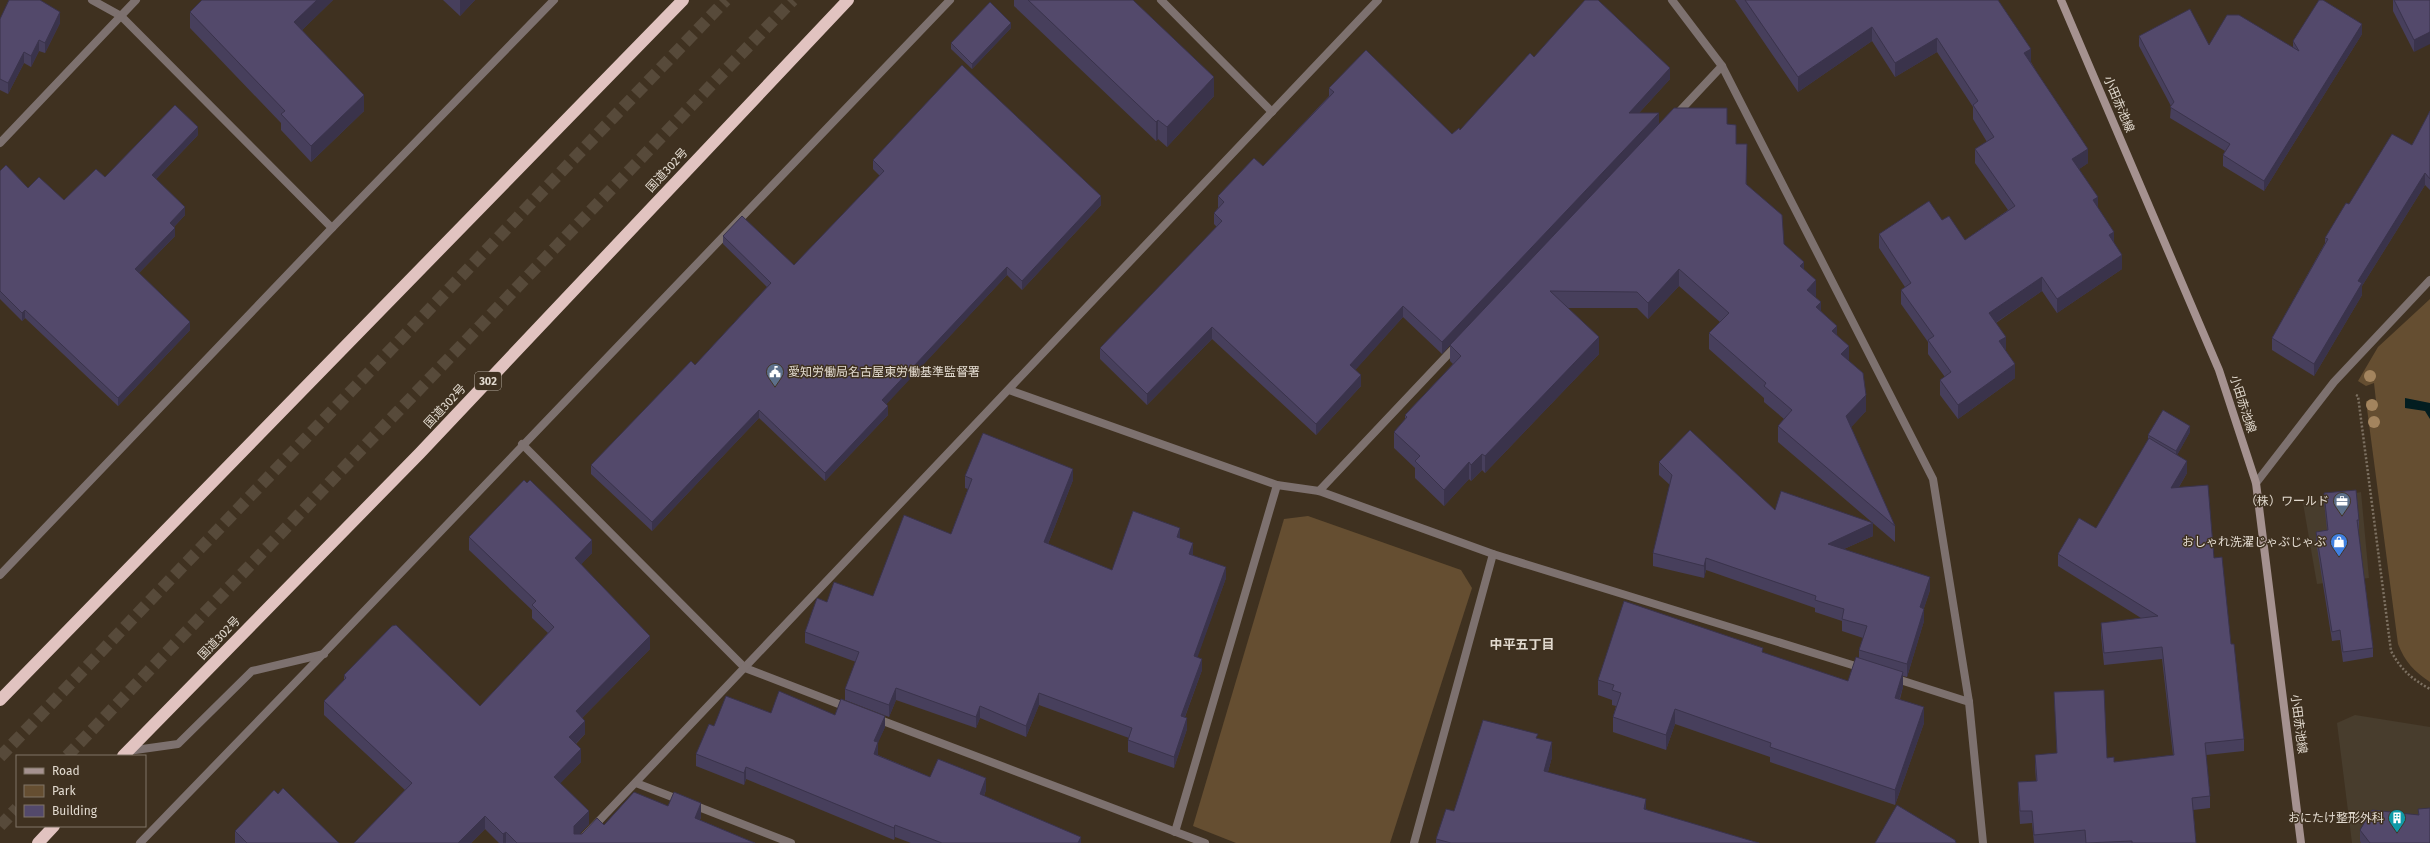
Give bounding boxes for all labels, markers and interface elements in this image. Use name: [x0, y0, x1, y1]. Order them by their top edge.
street label: 小田赤池線: [2101, 74, 2137, 134]
street label: 国道302号: [643, 145, 691, 195]
public building icon: 愛知労働局名古屋東労働基準監督署: [765, 362, 785, 387]
place label: 愛知労働局名古屋東労働基準監督署: [788, 365, 980, 379]
road number: 302: [475, 372, 501, 390]
street label: 小田赤池線: [2227, 373, 2259, 435]
street label: 国道302号: [421, 381, 469, 431]
office icon: （株）ワールド: [2332, 491, 2352, 516]
place label: （株）ワールド: [2245, 494, 2329, 508]
shop icon: おしゃれ洗濯じゃぶじゃぶ: [2329, 532, 2349, 557]
place label: おしゃれ洗濯じゃぶじゃぶ: [2182, 535, 2326, 549]
street label: 国道302号: [195, 614, 243, 662]
district label: 中平五丁目: [1489, 637, 1555, 652]
street label: 小田赤池線: [2288, 693, 2310, 755]
legend: [16, 755, 146, 827]
text: Road: [52, 764, 80, 778]
text: Park: [52, 784, 76, 798]
text: Building: [52, 804, 98, 818]
building icon: おにたけ整形外科: [2387, 808, 2407, 833]
place label: おにたけ整形外科: [2288, 811, 2384, 825]

